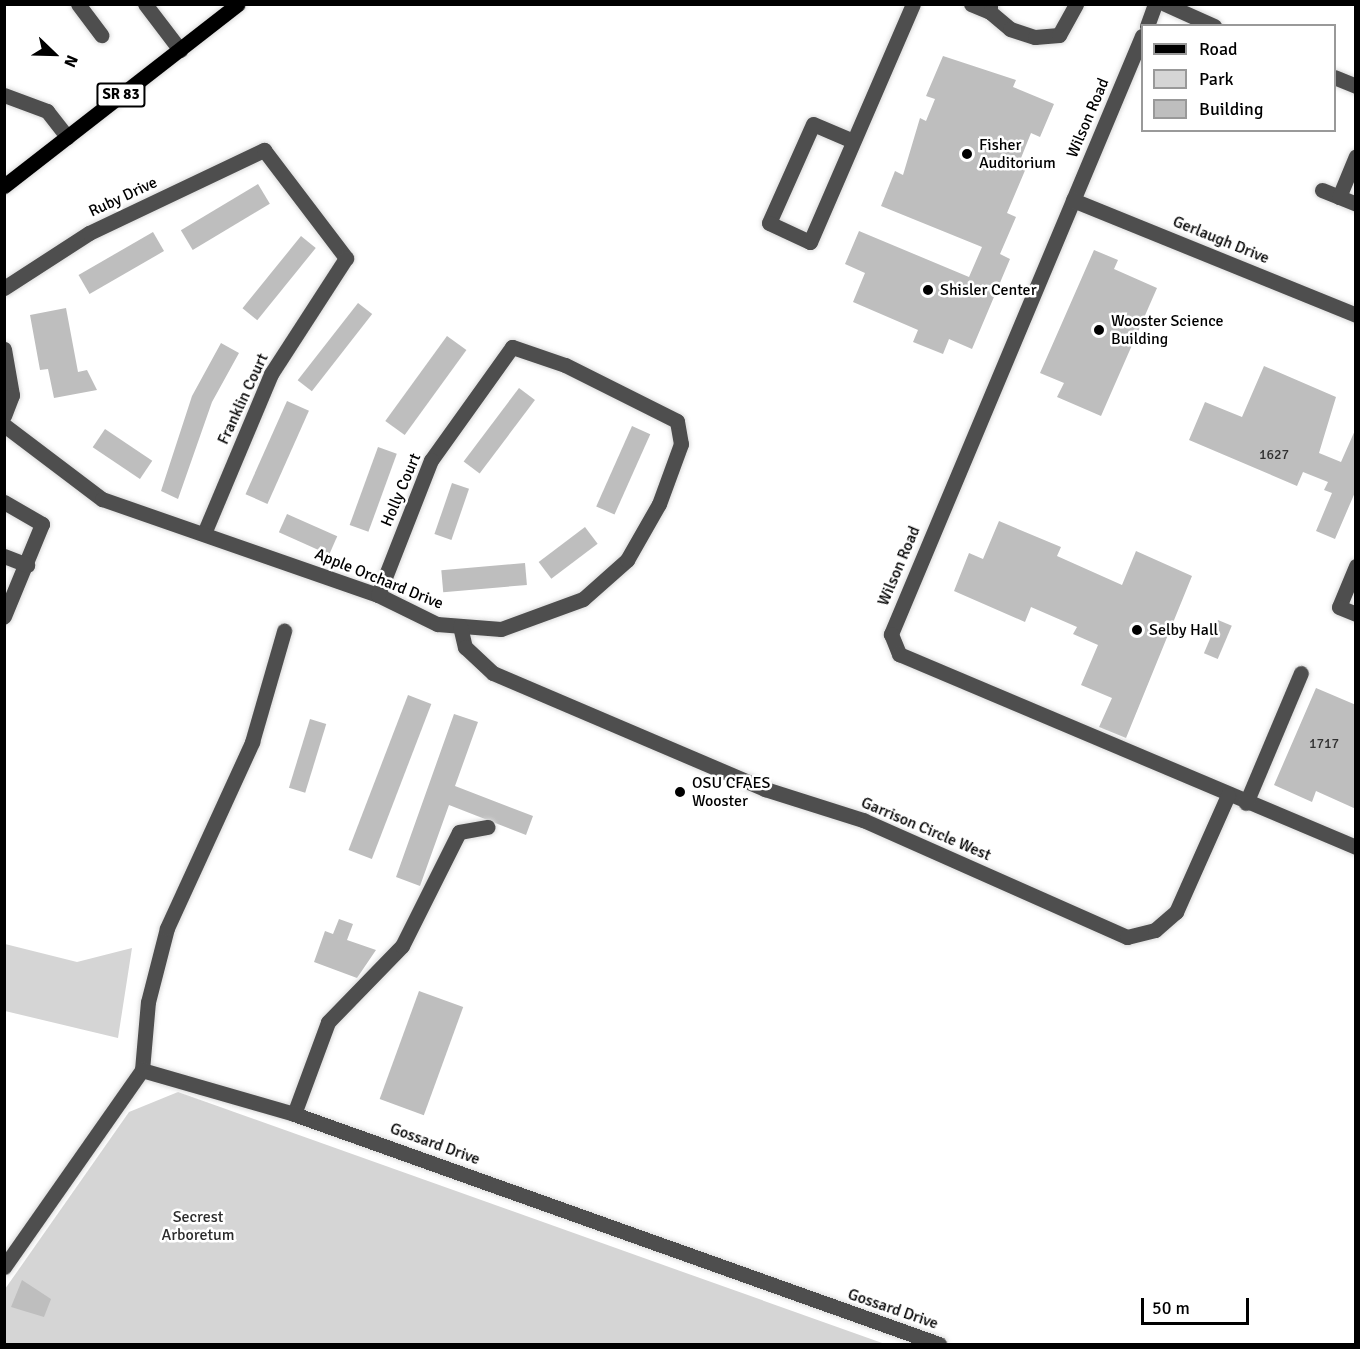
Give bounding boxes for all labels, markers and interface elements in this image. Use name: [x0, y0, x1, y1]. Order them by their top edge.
north arrow: [24, 24, 84, 84]
legend: [1141, 24, 1336, 132]
text: Road: [1199, 38, 1238, 60]
text: N: [59, 52, 82, 70]
text: Park: [1199, 68, 1234, 90]
street label: Wilson Road: [1063, 75, 1113, 161]
road number: SR 83: [96, 83, 146, 107]
text: Building: [1199, 98, 1263, 120]
place label: Fisher Auditorium: [979, 135, 1056, 173]
marker: Fisher Auditorium: [960, 147, 974, 161]
street label: Ruby Drive: [86, 173, 160, 221]
street label: Gerlaugh Drive: [1170, 212, 1272, 268]
place label: Shisler Center: [940, 280, 1037, 300]
marker: Shisler Center: [921, 283, 935, 297]
place label: Wooster Science Building: [1111, 311, 1224, 349]
marker: Wooster Science Building: [1092, 323, 1106, 337]
street label: Franklin Court: [214, 351, 272, 447]
house number: 1627: [1259, 447, 1289, 463]
street label: Holly Court: [377, 451, 425, 529]
street label: Wilson Road: [874, 523, 924, 609]
street label: Apple Orchard Drive: [312, 544, 446, 614]
place label: Selby Hall: [1149, 620, 1218, 640]
marker: Selby Hall: [1130, 623, 1144, 637]
house number: 1717: [1309, 736, 1339, 752]
place label: OSU CFAES Wooster: [692, 773, 770, 811]
marker: OSU CFAES Wooster: [673, 785, 687, 799]
street label: Garrison Circle West: [858, 793, 994, 865]
street label: Gossard Drive: [387, 1119, 483, 1169]
park label: Secrest Arboretum: [161, 1207, 235, 1245]
street label: Gossard Drive: [845, 1285, 941, 1333]
scale bar: [1144, 1286, 1252, 1324]
text: 50 m: [1152, 1297, 1190, 1319]

